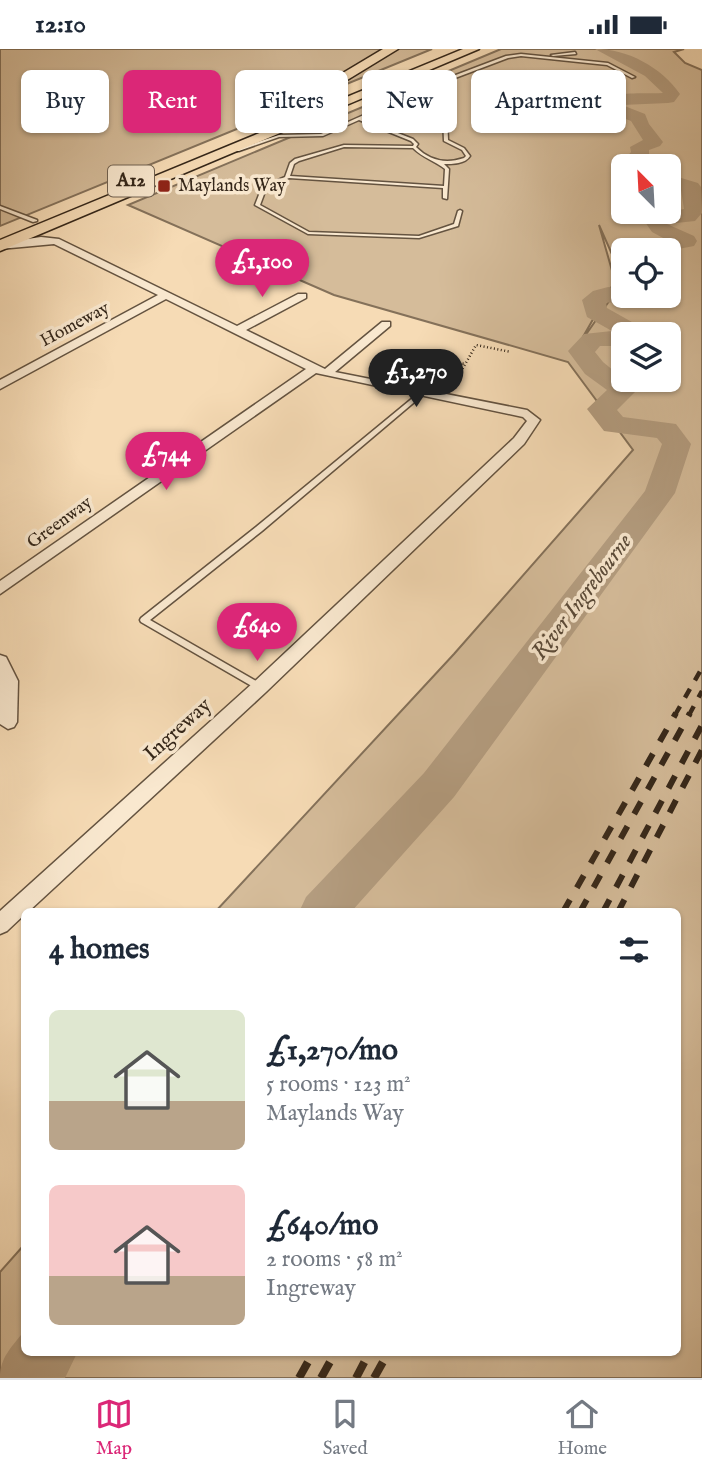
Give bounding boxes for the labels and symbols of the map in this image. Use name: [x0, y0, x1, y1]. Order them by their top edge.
north arrow: [611, 154, 681, 224]
road number: A12: [108, 165, 154, 197]
place label: Maylands Way: [178, 175, 286, 198]
marker: Maylands Way: [156, 178, 172, 194]
pin: £1,100: [205, 239, 319, 299]
street label: Homeway: [36, 297, 114, 353]
pin: £1,270: [359, 349, 473, 409]
pin: £744: [125, 433, 207, 492]
street label: Greenway: [23, 492, 97, 554]
water label: River Ingrebourne: [525, 528, 640, 666]
pin: £640: [216, 603, 298, 663]
street label: Ingreway: [139, 692, 218, 767]

